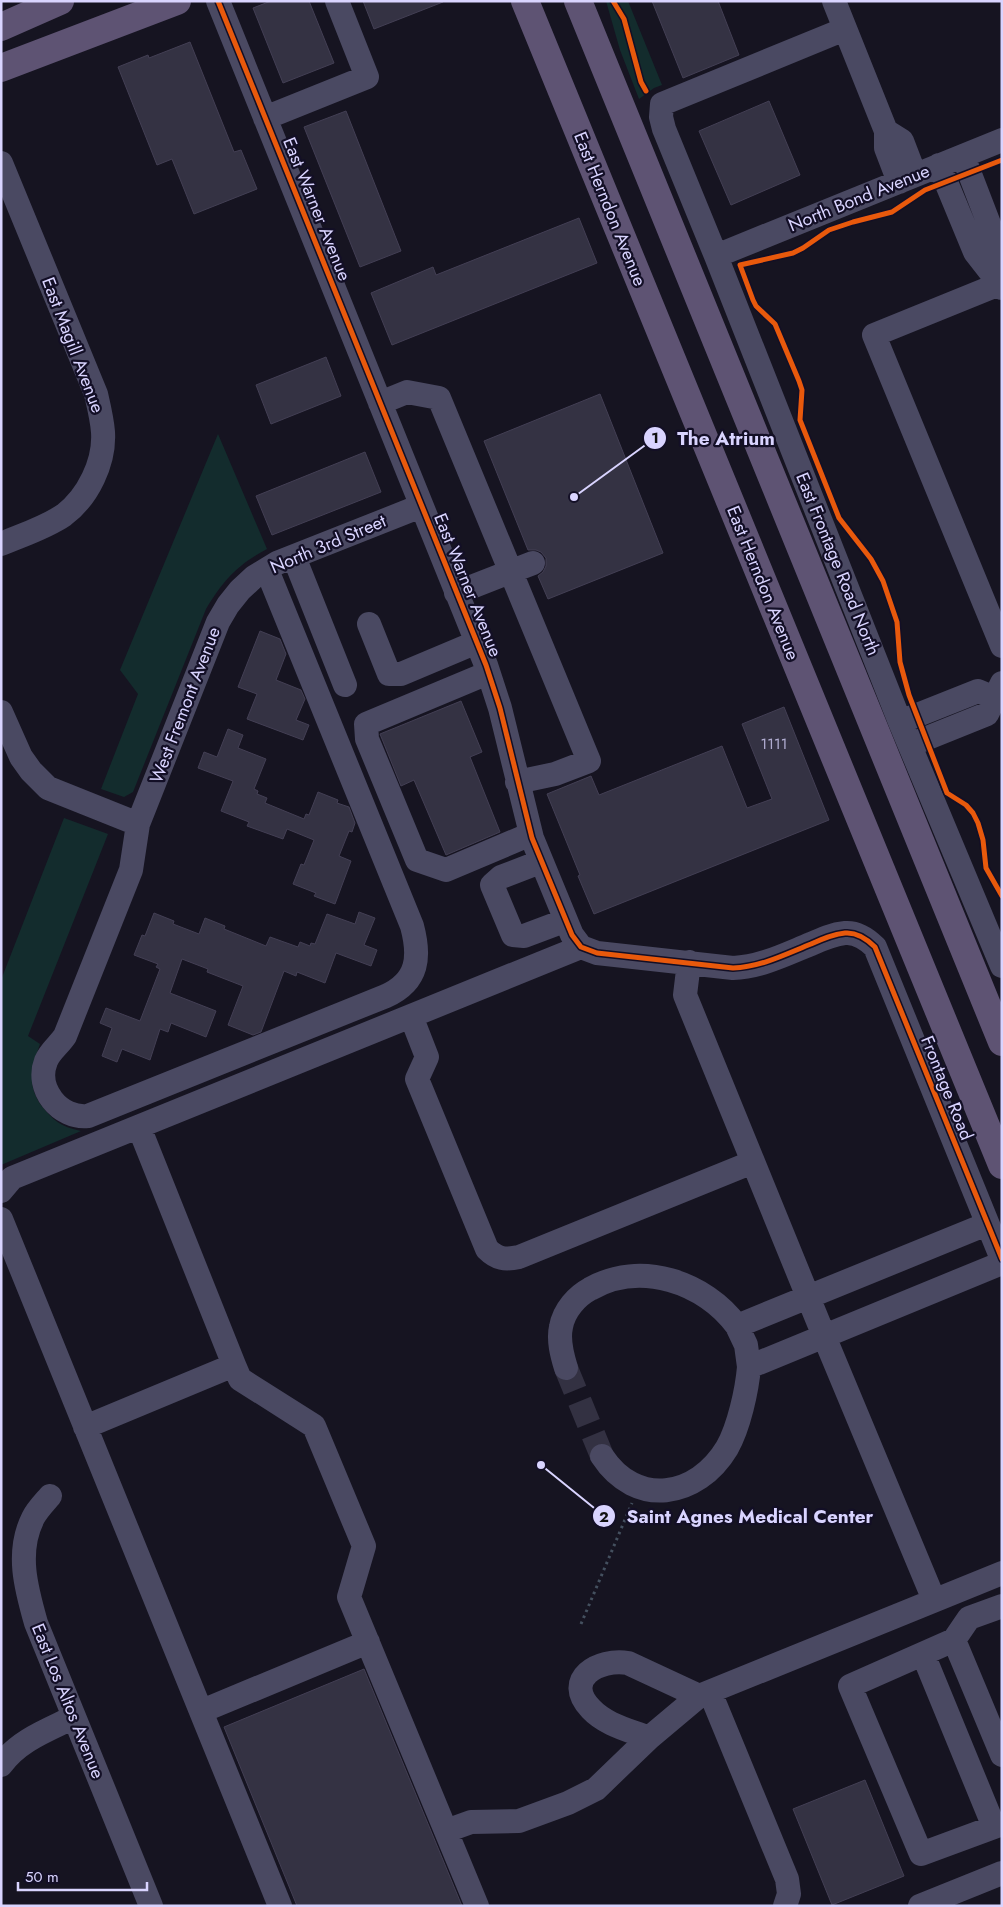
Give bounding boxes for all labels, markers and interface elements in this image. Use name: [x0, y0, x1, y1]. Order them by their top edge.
street label: East Herndon Avenue: [567, 128, 653, 290]
street label: East Warner Avenue: [276, 133, 358, 285]
street label: North Bond Avenue: [785, 158, 933, 238]
street label: East Magill Avenue: [35, 273, 111, 417]
callout: The Atrium: [642, 421, 785, 455]
text: The Atrium: [677, 425, 775, 452]
text: 1: [651, 427, 659, 449]
street label: East Frontage Road North: [789, 469, 887, 659]
street label: East Herndon Avenue: [720, 502, 806, 664]
street label: North 3rd Street: [266, 508, 391, 580]
street label: East Warner Avenue: [427, 509, 509, 661]
street label: West Fremont Avenue: [143, 623, 227, 787]
house number: 1111: [760, 733, 788, 755]
street label: Frontage Road: [914, 1032, 980, 1144]
callout: Saint Agnes Medical Center: [592, 1499, 883, 1533]
text: Saint Agnes Medical Center: [627, 1503, 874, 1530]
text: 2: [599, 1506, 609, 1528]
street label: East Los Altos Avenue: [25, 1620, 111, 1782]
scale bar: [18, 1860, 146, 1892]
text: 50 m: [25, 1866, 59, 1888]

